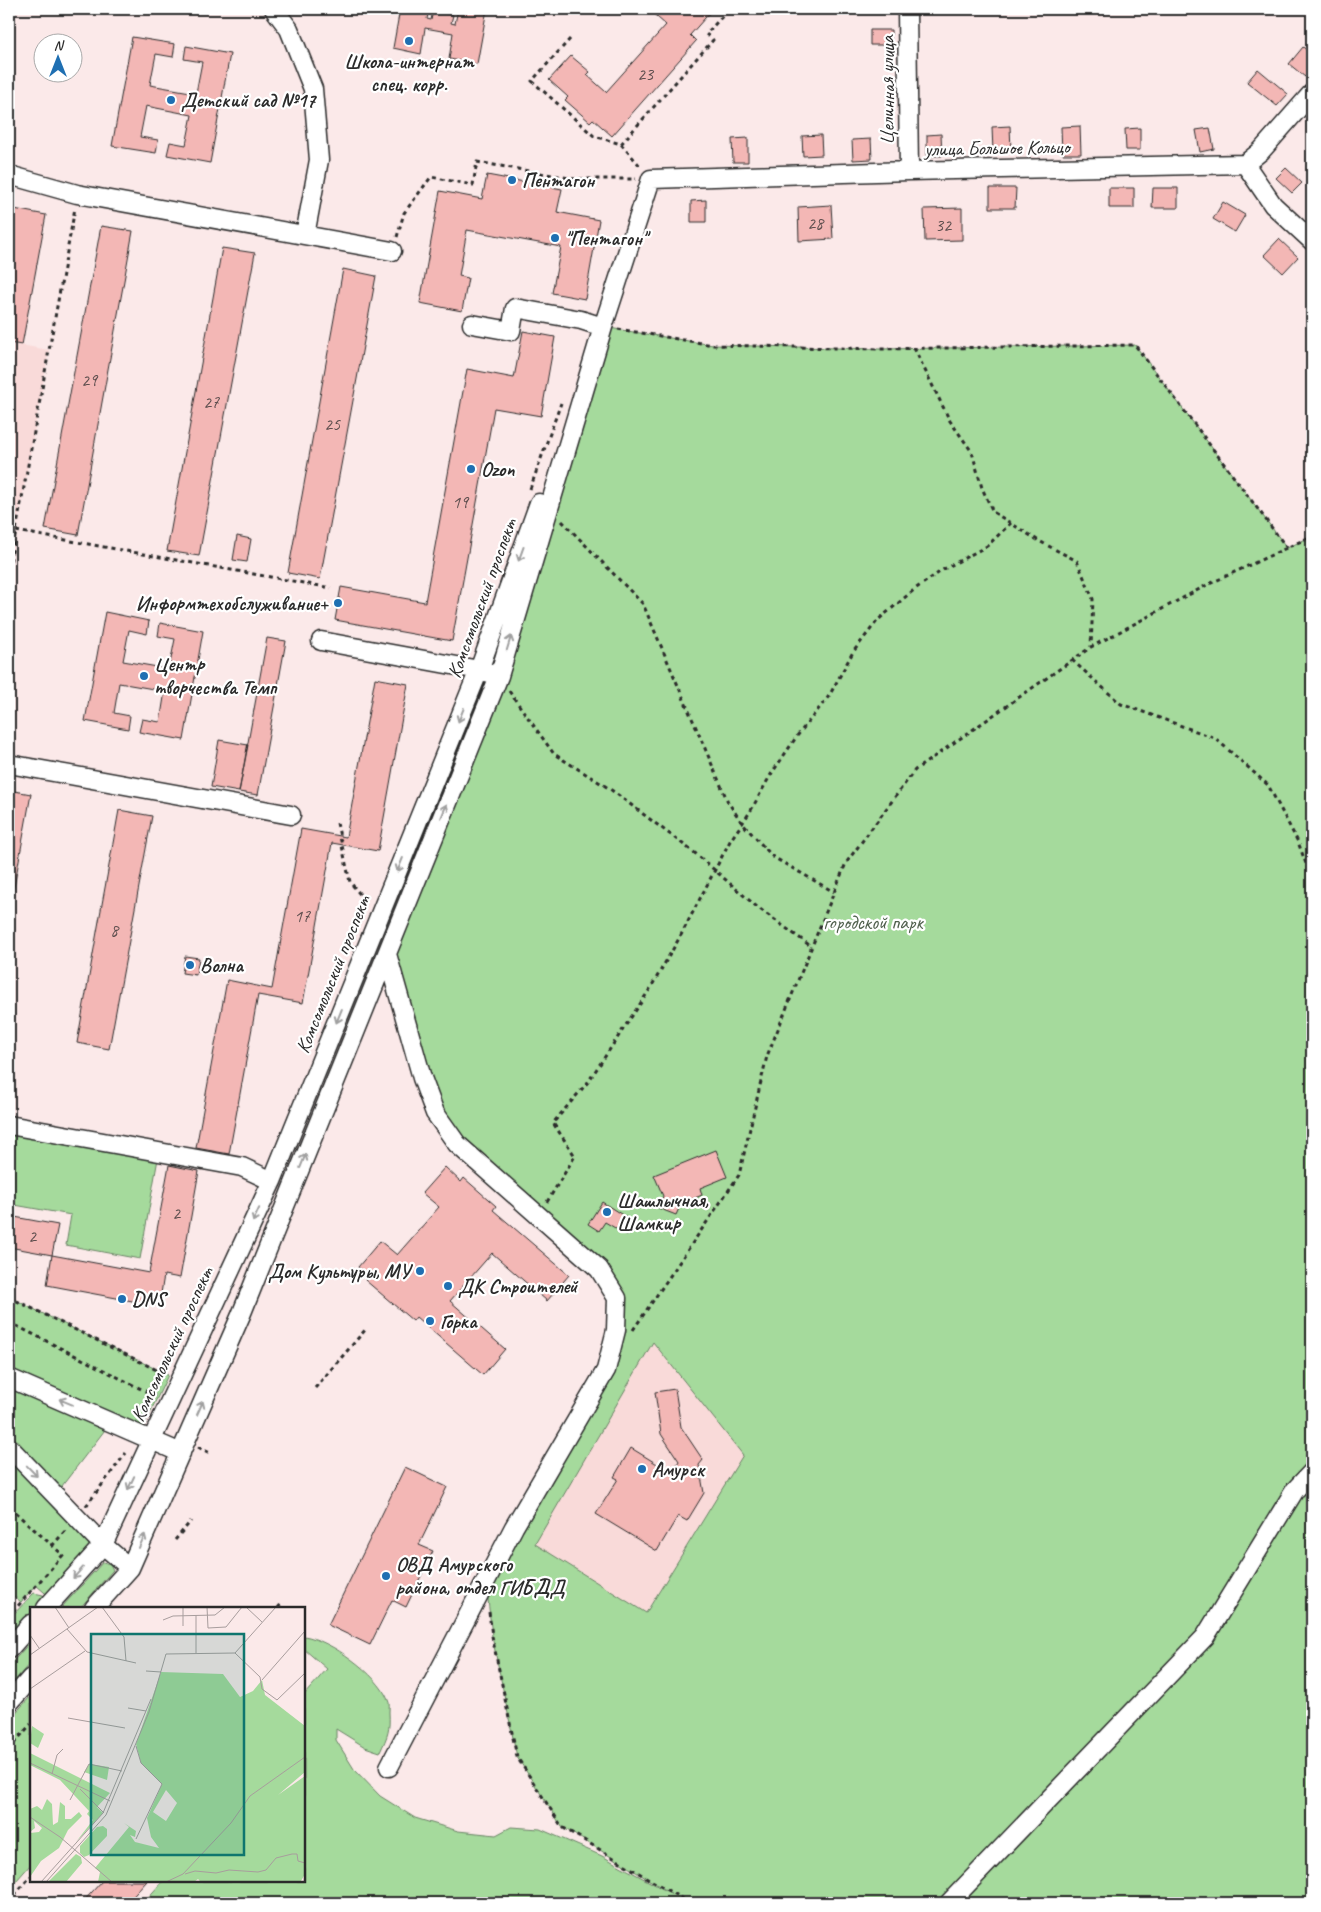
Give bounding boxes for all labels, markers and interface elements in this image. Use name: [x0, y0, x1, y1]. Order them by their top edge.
north arrow: [32, 32, 82, 82]
street label: Целинная улица: [875, 34, 900, 145]
marker: Школа-интернат спец. корр.: [403, 35, 415, 47]
text: N: [54, 37, 65, 54]
place label: Школа-интернат спец. корр.: [344, 49, 475, 97]
house number: 23: [637, 63, 655, 85]
place label: Детский сад №17: [181, 88, 317, 113]
marker: Детский сад №17: [165, 94, 177, 106]
street label: улица Большое Кольцо: [923, 134, 1072, 162]
place label: Пентагон: [522, 168, 595, 193]
marker: Пентагон: [506, 174, 518, 186]
house number: 28: [807, 212, 825, 234]
house number: 32: [935, 214, 953, 236]
place label: "Пентагон": [565, 226, 651, 251]
marker: "Пентагон": [549, 232, 561, 244]
house number: 29: [81, 369, 99, 391]
house number: 27: [203, 391, 220, 413]
house number: 25: [324, 413, 341, 435]
place label: Ozon: [481, 457, 515, 482]
marker: Ozon: [465, 463, 477, 475]
house number: 19: [452, 491, 470, 513]
street label: Комсомольский проспект: [441, 514, 523, 681]
one-way arrow: [516, 545, 525, 561]
place label: Информтехобслуживание+: [136, 591, 329, 616]
marker: Информтехобслуживание+: [332, 597, 344, 609]
one-way arrow: [504, 636, 514, 652]
place label: Центр творчества Темп: [154, 652, 278, 700]
marker: Центр творчества Темп: [138, 670, 150, 682]
one-way arrow: [455, 707, 465, 722]
one-way arrow: [441, 804, 450, 819]
one-way arrow: [394, 858, 403, 873]
street label: Комсомольский проспект: [290, 891, 376, 1057]
house number: 17: [294, 905, 311, 927]
park label: городской парк: [823, 910, 924, 935]
house number: 8: [110, 919, 120, 941]
place label: Волна: [200, 953, 244, 978]
marker: Волна: [184, 959, 196, 971]
one-way arrow: [333, 1008, 343, 1023]
one-way arrow: [299, 1154, 309, 1169]
place label: Шашлычная, Шамкир: [617, 1188, 709, 1236]
house number: 2: [172, 1202, 182, 1224]
marker: Шашлычная, Шамкир: [601, 1206, 613, 1218]
one-way arrow: [251, 1207, 261, 1222]
house number: 2: [28, 1225, 38, 1247]
place label: Дом Культуры, МУ: [268, 1259, 413, 1285]
street label: Комсомольский проспект: [125, 1262, 219, 1425]
marker: Дом Культуры, МУ: [414, 1265, 426, 1277]
place label: ДК Строителей: [458, 1274, 579, 1299]
marker: ДК Строителей: [442, 1280, 454, 1292]
place label: DNS: [132, 1287, 168, 1312]
marker: DNS: [116, 1293, 128, 1305]
place label: Горка: [440, 1309, 478, 1334]
marker: Горка: [424, 1315, 436, 1327]
one-way arrow: [59, 1397, 74, 1407]
one-way arrow: [196, 1401, 206, 1416]
place label: Амурск: [652, 1457, 706, 1482]
marker: Амурск: [636, 1463, 648, 1475]
one-way arrow: [26, 1465, 38, 1478]
one-way arrow: [126, 1475, 136, 1490]
one-way arrow: [138, 1534, 148, 1549]
place label: ОВД Амурского района, отдел ГИБДД: [396, 1552, 566, 1600]
one-way arrow: [72, 1566, 84, 1579]
marker: ОВД Амурского района, отдел ГИБДД: [380, 1570, 392, 1582]
inset map: [30, 1607, 305, 1882]

